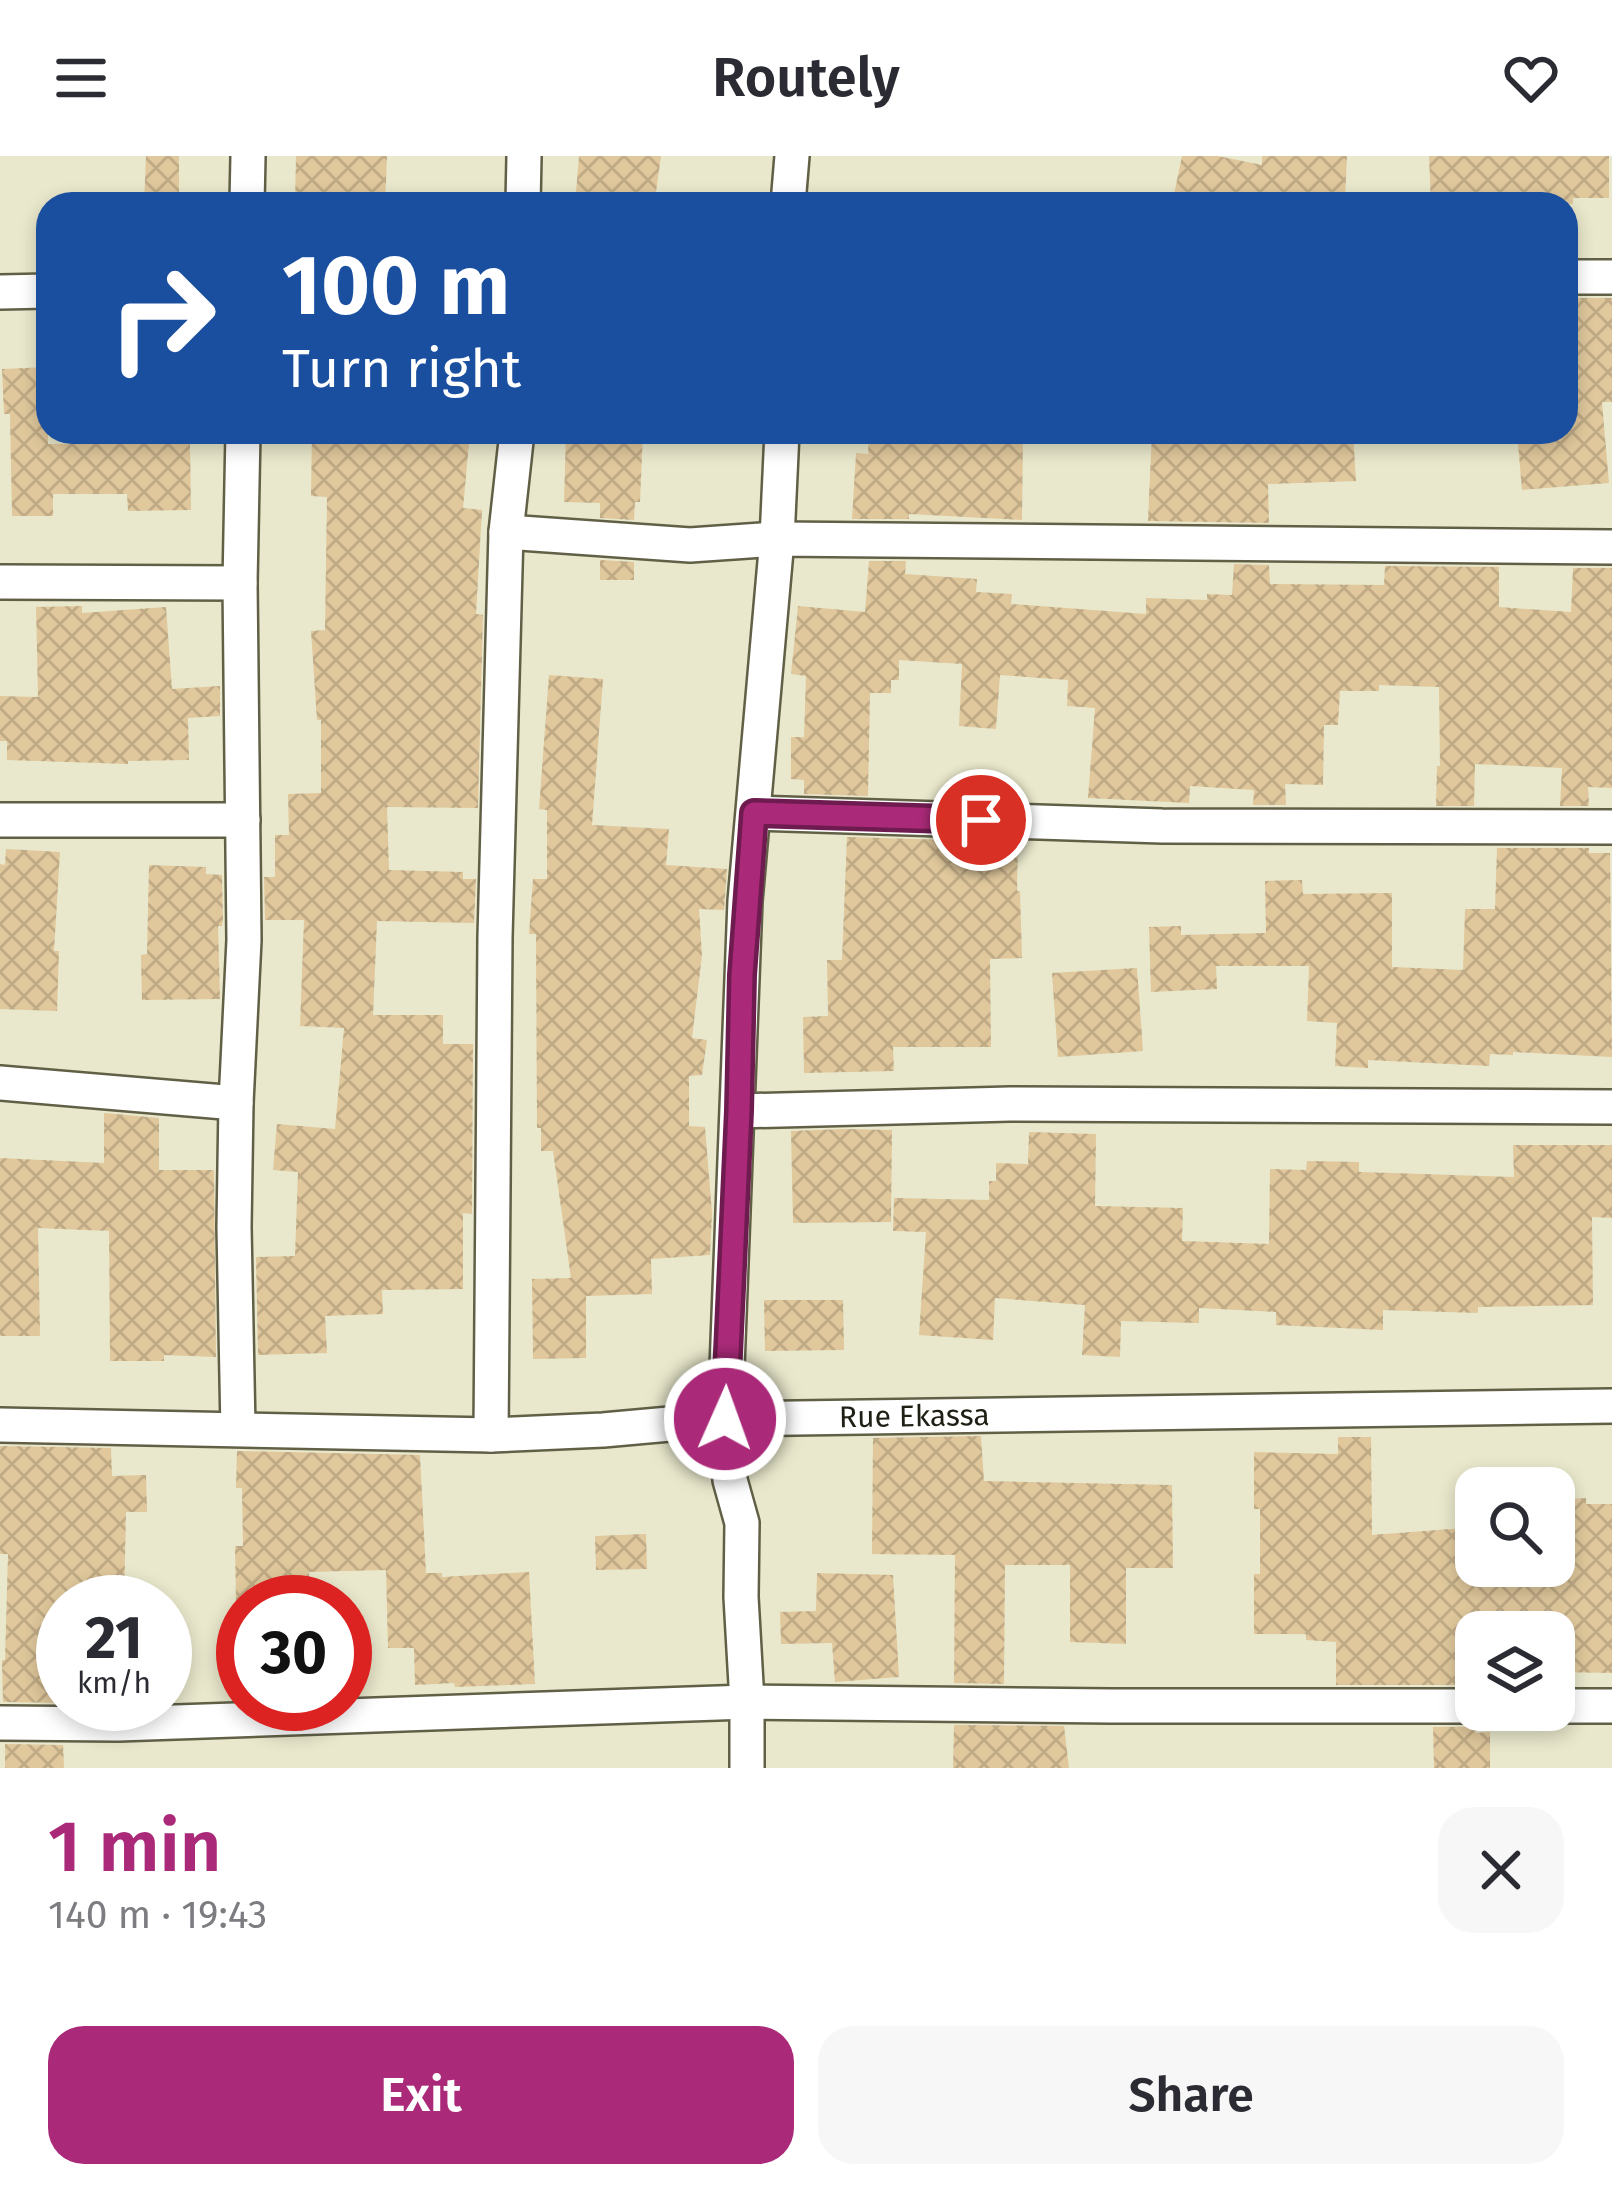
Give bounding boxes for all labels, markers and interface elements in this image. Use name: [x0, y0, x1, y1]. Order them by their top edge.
icon: menu: [48, 45, 114, 111]
icon: heart: [1498, 45, 1564, 111]
text: Routely: [712, 46, 900, 110]
text: 100 m: [282, 235, 510, 336]
icon: right: [84, 240, 240, 396]
text: Turn right: [282, 337, 521, 401]
pin: [930, 769, 1032, 871]
icon: arrive: [948, 787, 1014, 853]
position arrow: [662, 1356, 788, 1482]
street label: Rue Ekassa: [839, 1397, 990, 1435]
map controls: [1455, 1467, 1575, 1731]
button: search: [1455, 1467, 1575, 1587]
speed limit sign: 30: [216, 1575, 372, 1731]
text: 21: [85, 1602, 143, 1674]
button: layers: [1455, 1611, 1575, 1731]
text: km/h: [77, 1665, 151, 1701]
text: 1 min: [48, 1804, 221, 1890]
button: close: [1438, 1807, 1564, 1933]
text: 140 m · 19:43: [48, 1892, 267, 1938]
button: Exit: [48, 2026, 794, 2164]
button: Share: [818, 2026, 1564, 2164]

